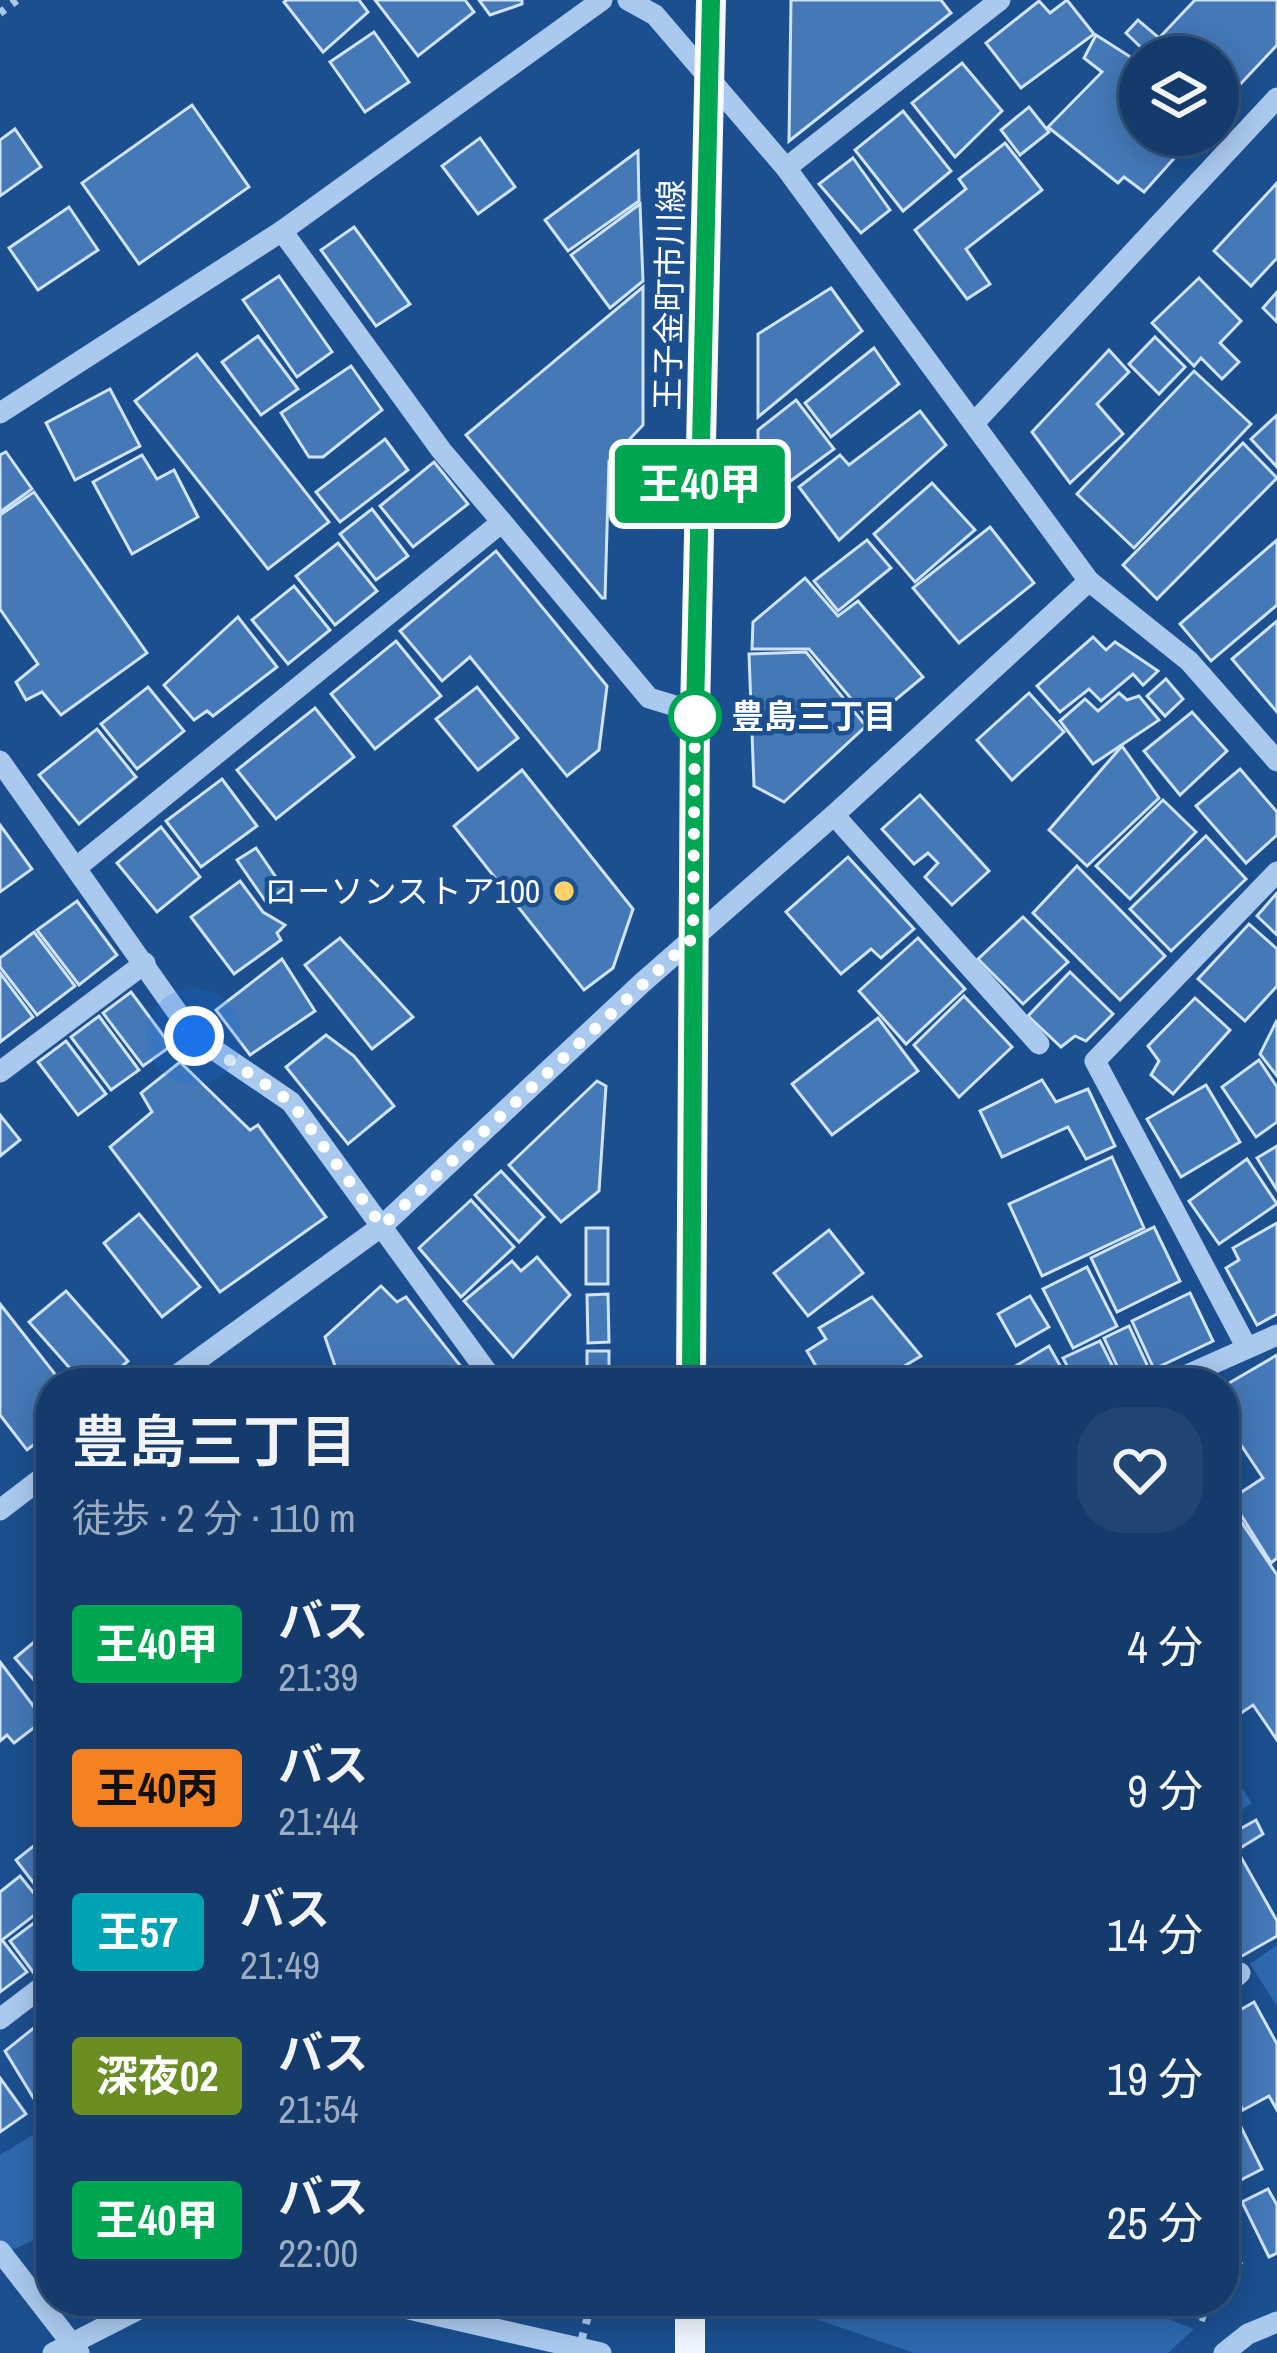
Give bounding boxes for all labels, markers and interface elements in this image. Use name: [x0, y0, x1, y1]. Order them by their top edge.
map controls: [1119, 36, 1239, 156]
button: layers: [1119, 36, 1239, 156]
street label: 王子金町市川線: [645, 179, 693, 411]
line badge: 王40甲: [616, 445, 784, 523]
text: 王40甲: [639, 456, 761, 512]
marker: 豊島三丁目: [670, 691, 720, 741]
place label: 豊島三丁目: [731, 694, 896, 738]
place label: ローソンストア100: [265, 869, 540, 913]
marker: ローソンストア100: [551, 878, 577, 904]
your location: [164, 1006, 224, 1066]
text: 豊島三丁目: [72, 1403, 357, 1480]
button: heart: [1077, 1407, 1203, 1533]
text: 徒歩 · 2 分 · 110 m: [72, 1492, 356, 1544]
text: バス: [278, 1590, 368, 1651]
text: 王40甲: [96, 1616, 218, 1672]
text: 4 分: [1127, 1616, 1203, 1677]
text: 21:39: [278, 1651, 358, 1703]
text: バス: [278, 1734, 368, 1795]
text: 王40丙: [96, 1760, 218, 1816]
text: 9 分: [1127, 1760, 1203, 1821]
text: 21:44: [278, 1795, 358, 1847]
text: バス: [240, 1878, 330, 1939]
text: 王57: [98, 1904, 178, 1960]
text: 14 分: [1107, 1904, 1203, 1965]
text: 21:49: [240, 1939, 320, 1991]
text: バス: [278, 2022, 368, 2083]
text: 深夜02: [96, 2048, 218, 2104]
text: 19 分: [1107, 2048, 1203, 2109]
text: 21:54: [278, 2083, 358, 2135]
text: バス: [278, 2166, 368, 2227]
text: 王40甲: [96, 2192, 218, 2248]
text: 25 分: [1107, 2192, 1203, 2253]
text: 22:00: [278, 2227, 358, 2279]

